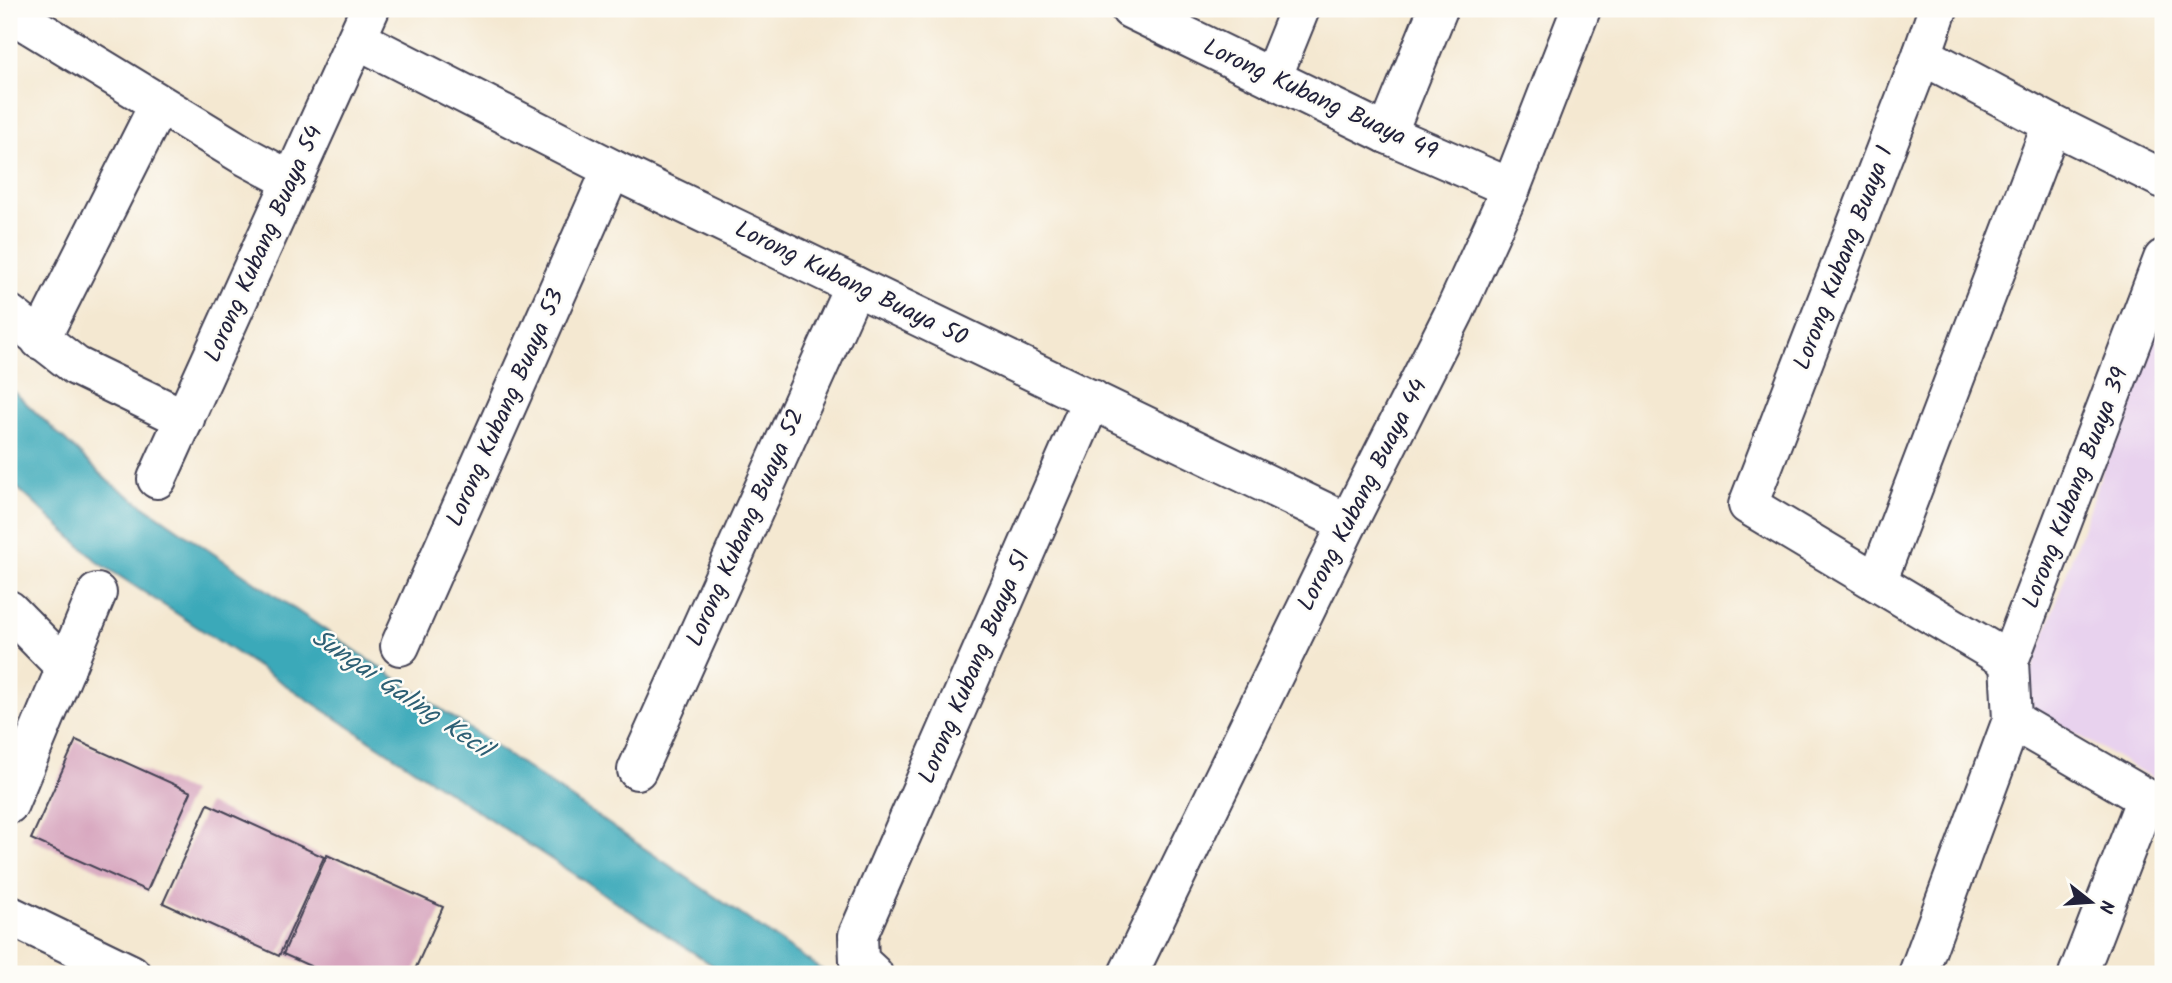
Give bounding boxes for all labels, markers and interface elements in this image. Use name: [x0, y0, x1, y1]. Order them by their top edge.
street label: Lorong Kubang Buaya 49: [1196, 28, 1444, 172]
street label: Lorong Kubang Buaya 54: [194, 119, 334, 369]
street label: Lorong Kubang Buaya 1: [1783, 140, 1905, 376]
street label: Lorong Kubang Buaya 50: [728, 211, 974, 357]
street label: Lorong Kubang Buaya 53: [436, 283, 576, 533]
street label: Lorong Kubang Buaya 39: [2012, 361, 2140, 614]
street label: Lorong Kubang Buaya 44: [1287, 372, 1439, 618]
street label: Lorong Kubang Buaya 52: [676, 403, 816, 653]
street label: Lorong Kubang Buaya 51: [908, 544, 1042, 790]
water label: Sungai Galing Kecil: [302, 618, 504, 773]
north arrow: [2056, 867, 2126, 937]
text: N: [2089, 896, 2121, 917]

